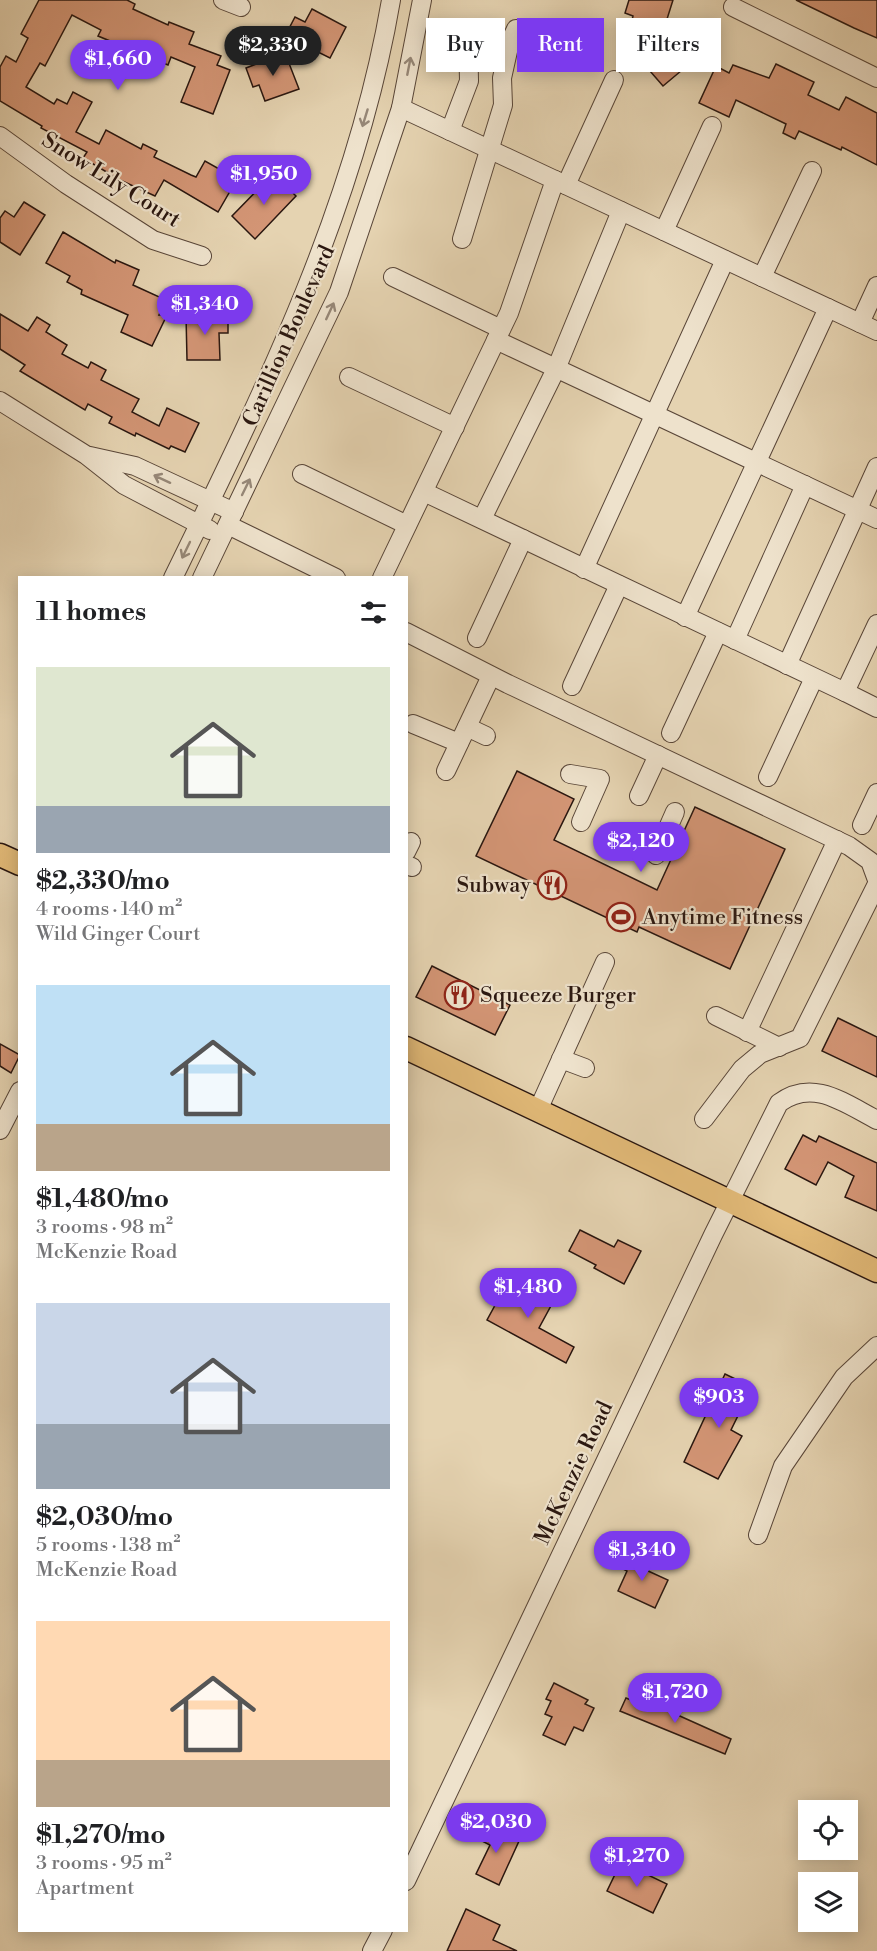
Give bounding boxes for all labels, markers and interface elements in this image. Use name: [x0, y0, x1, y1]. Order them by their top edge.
chip: Buy: [426, 18, 505, 72]
chip: Rent: [517, 18, 604, 72]
chip: Filters: [616, 18, 721, 72]
pin: $2,330: [224, 26, 322, 77]
text: $2,330: [238, 33, 308, 58]
pin: $1,660: [69, 40, 167, 91]
text: $1,660: [84, 47, 152, 72]
one-way arrow: [404, 57, 415, 76]
one-way arrow: [359, 109, 370, 128]
street label: Snow Lily Court: [36, 126, 186, 234]
pin: $1,950: [215, 155, 313, 206]
text: $1,950: [230, 162, 298, 187]
street label: Carillion Boulevard: [237, 241, 341, 431]
pin: $1,340: [156, 285, 254, 336]
text: $1,340: [171, 292, 239, 317]
one-way arrow: [325, 303, 337, 321]
one-way arrow: [153, 472, 171, 484]
one-way arrow: [241, 479, 253, 497]
one-way arrow: [180, 541, 192, 559]
text: 11 homes: [36, 596, 146, 628]
icon: filters: [357, 596, 390, 629]
icon: home: [159, 706, 267, 814]
pin: $2,120: [592, 822, 690, 873]
text: $2,120: [607, 829, 675, 854]
text: $2,330/mo: [36, 865, 170, 897]
restaurant icon: Subway: [536, 869, 568, 901]
place label: Subway: [457, 872, 531, 899]
text: 4 rooms · 140 m²: [36, 897, 182, 922]
sports icon: Anytime Fitness: [605, 901, 637, 933]
place label: Anytime Fitness: [641, 904, 803, 931]
text: Wild Ginger Court: [36, 922, 200, 947]
restaurant icon: Squeeze Burger: [443, 979, 475, 1011]
place label: Squeeze Burger: [480, 982, 636, 1009]
icon: home: [159, 1024, 267, 1132]
text: $1,480/mo: [36, 1183, 169, 1215]
text: 3 rooms · 98 m²: [36, 1215, 173, 1240]
text: McKenzie Road: [36, 1240, 177, 1265]
pin: $1,480: [479, 1268, 577, 1319]
text: $1,480: [494, 1275, 562, 1300]
icon: home: [159, 1342, 267, 1450]
pin: $903: [683, 1378, 755, 1429]
text: $903: [693, 1385, 745, 1410]
street label: McKenzie Road: [529, 1397, 619, 1549]
text: $2,030/mo: [36, 1501, 173, 1533]
pin: $1,340: [593, 1531, 691, 1582]
text: 5 rooms · 138 m²: [36, 1533, 180, 1558]
text: $1,340: [608, 1538, 676, 1563]
text: McKenzie Road: [36, 1558, 177, 1583]
icon: home: [159, 1660, 267, 1768]
pin: $1,720: [626, 1673, 724, 1724]
text: $1,720: [642, 1680, 708, 1705]
map controls: [798, 1800, 858, 1932]
button: locate: [798, 1800, 858, 1860]
pin: $2,030: [447, 1803, 545, 1854]
text: $2,030: [460, 1810, 532, 1835]
text: $1,270/mo: [36, 1819, 166, 1851]
pin: $1,270: [588, 1837, 686, 1888]
text: $1,270: [604, 1844, 670, 1869]
text: 3 rooms · 95 m²: [36, 1851, 172, 1876]
button: layers: [798, 1872, 858, 1932]
text: Apartment: [36, 1876, 134, 1901]

